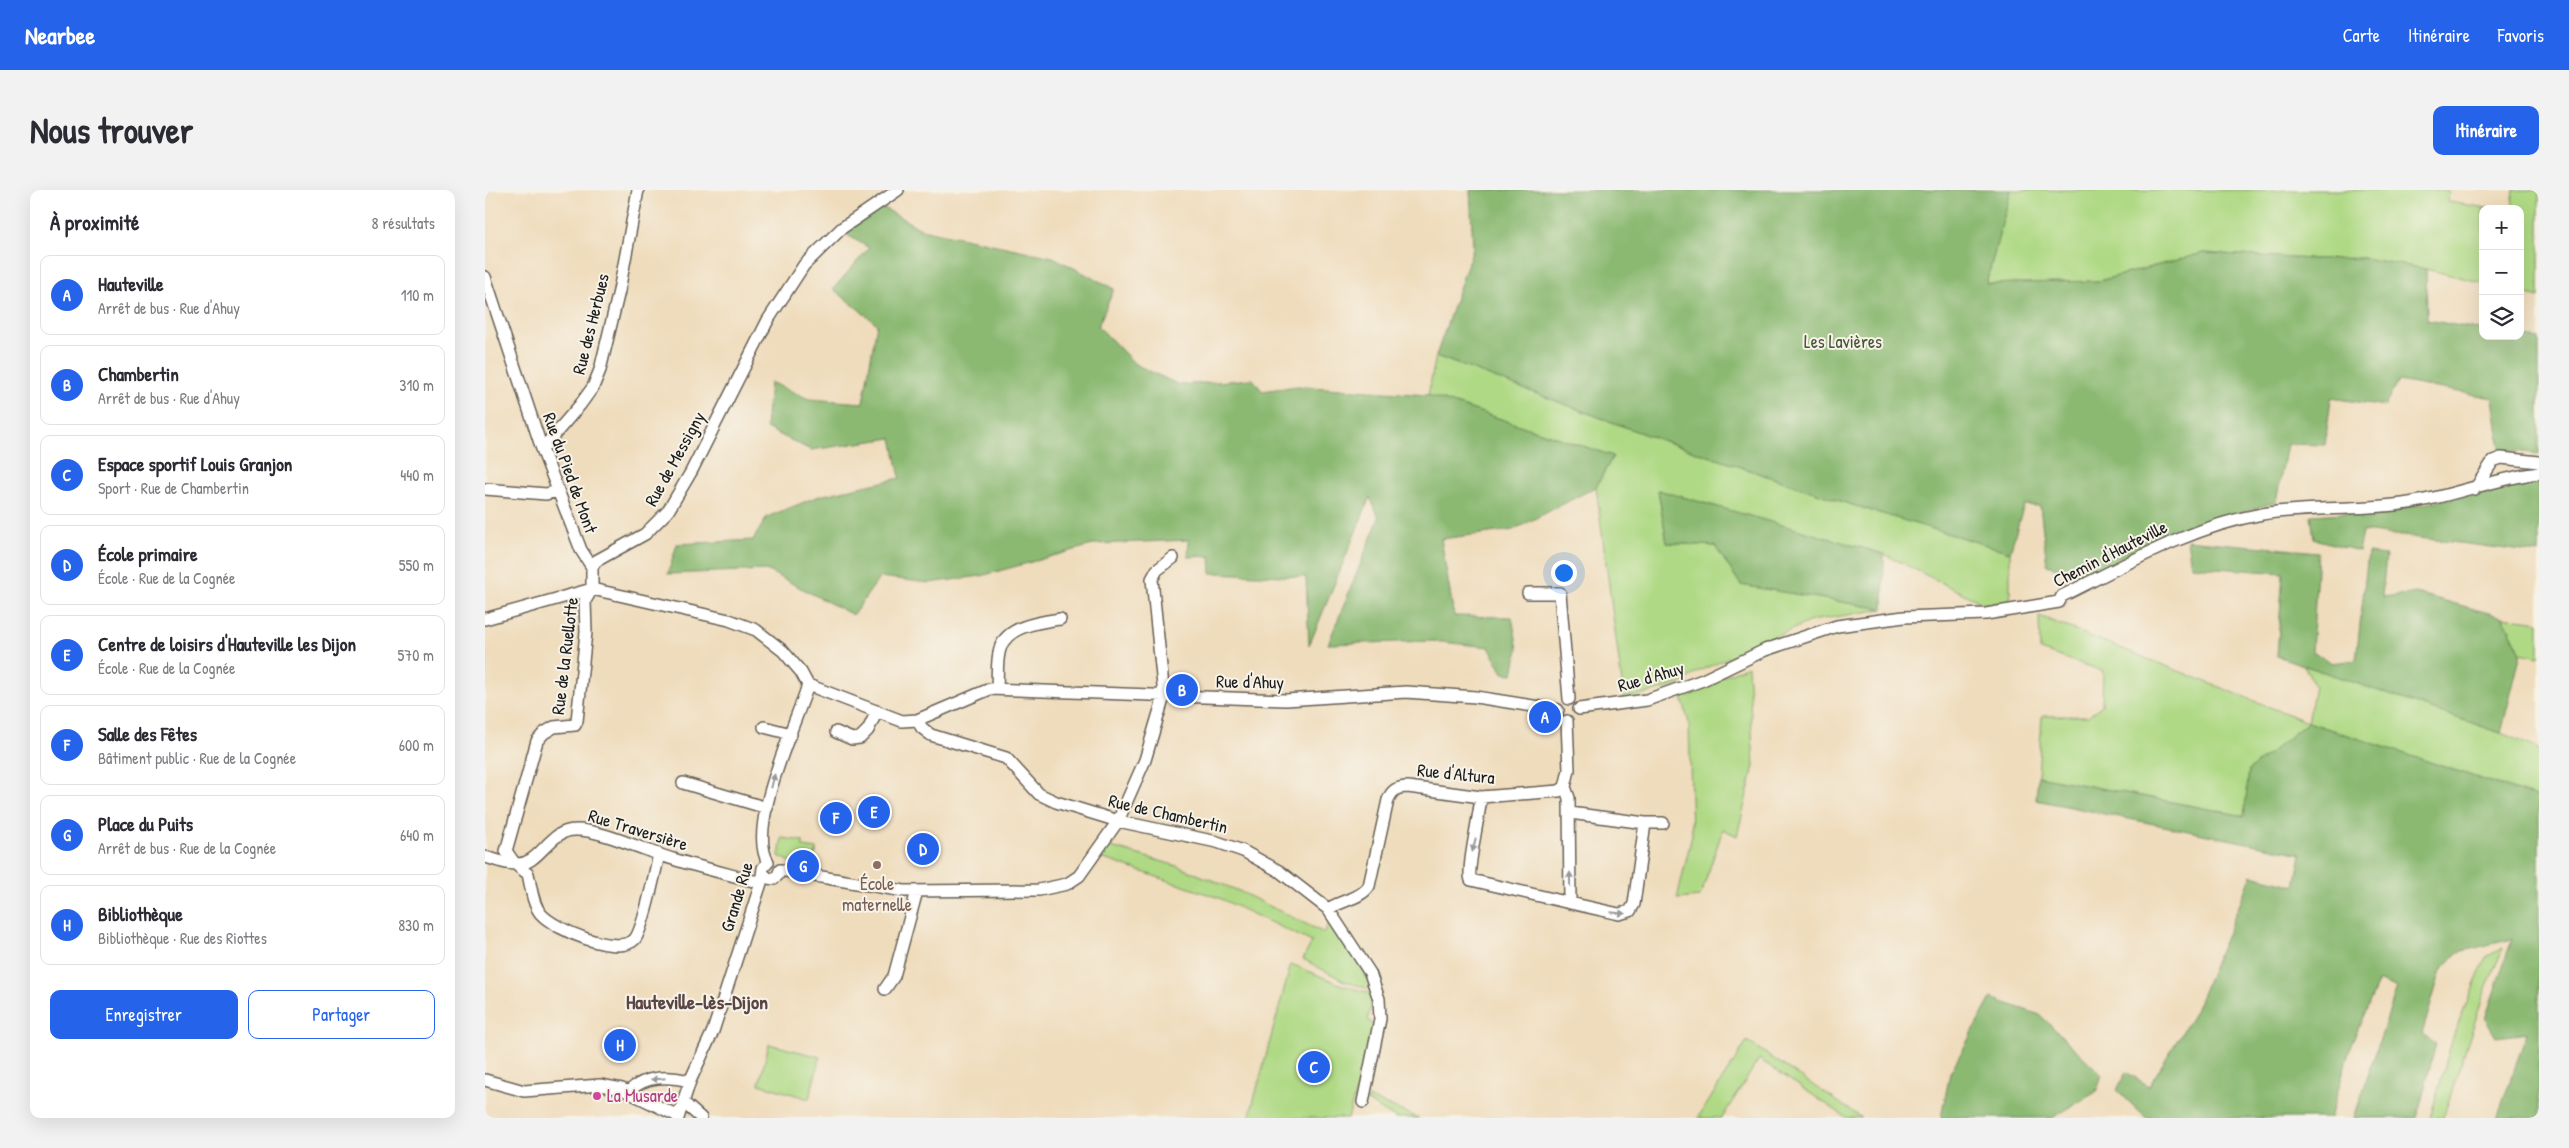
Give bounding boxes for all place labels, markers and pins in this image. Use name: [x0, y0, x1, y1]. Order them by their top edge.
pin: B: [1166, 671, 1198, 709]
pin: A: [1529, 698, 1561, 736]
pin: E: [858, 793, 890, 831]
pin: F: [820, 799, 852, 837]
pin: D: [907, 830, 939, 868]
pin: G: [787, 847, 819, 885]
marker: École maternelle: [871, 859, 883, 871]
place label: École maternelle: [842, 871, 912, 917]
pin: H: [604, 1026, 636, 1064]
pin: C: [1298, 1048, 1330, 1086]
place label: La Musarde: [607, 1083, 678, 1108]
marker: La Musarde: [591, 1090, 603, 1102]

